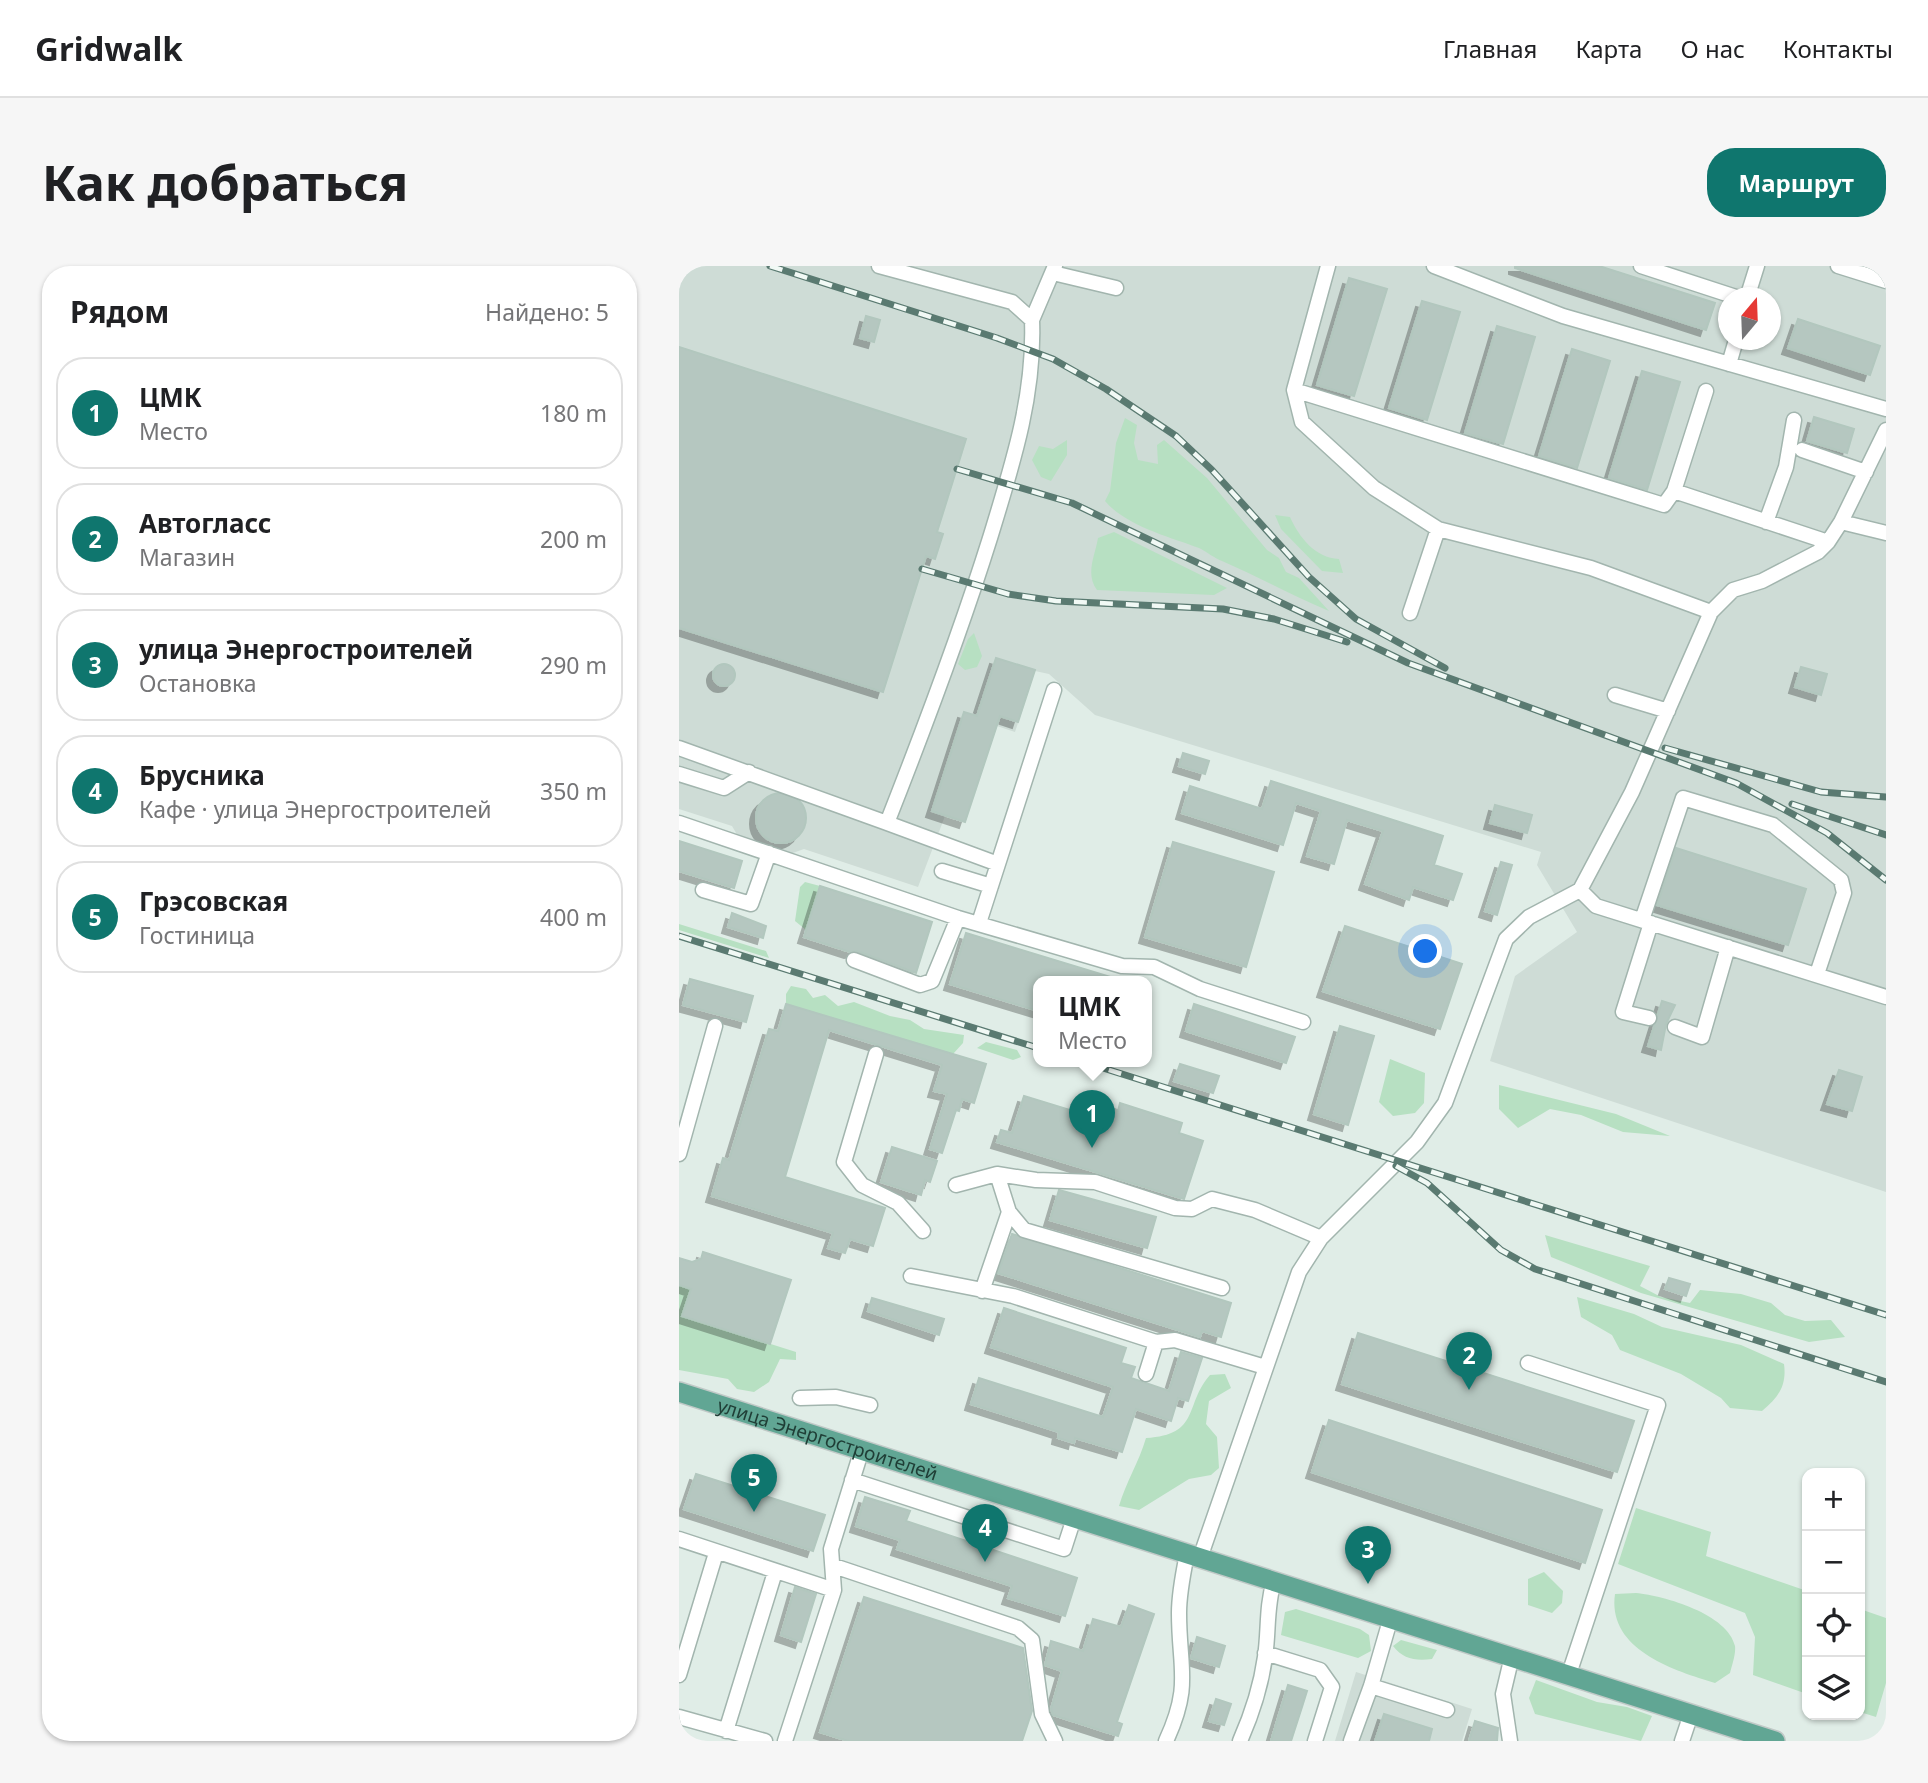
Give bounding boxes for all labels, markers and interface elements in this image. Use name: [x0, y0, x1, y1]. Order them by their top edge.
text: Gridwalk: [35, 26, 183, 71]
text: Главная: [1443, 32, 1537, 65]
text: Карта: [1575, 32, 1642, 65]
text: О нас: [1680, 32, 1745, 65]
text: Контакты: [1783, 32, 1893, 65]
button: Маршрут: [1707, 148, 1886, 217]
text: Как добраться: [42, 149, 408, 215]
north arrow: [1718, 287, 1781, 350]
text: Рядом: [70, 291, 169, 332]
text: Найдено: 5: [485, 296, 609, 328]
text: ЦМК: [139, 379, 202, 415]
text: 1: [88, 397, 102, 429]
text: 180 m: [540, 397, 607, 429]
text: Место: [139, 415, 208, 447]
text: Автогласс: [139, 505, 272, 541]
text: 2: [88, 523, 102, 555]
text: 200 m: [540, 523, 607, 555]
text: Магазин: [139, 541, 235, 573]
text: улица Энергостроителей: [139, 631, 473, 667]
text: 3: [88, 649, 102, 681]
text: 290 m: [540, 649, 607, 681]
text: Остановка: [139, 667, 257, 699]
text: Брусника: [139, 757, 265, 793]
text: 4: [88, 775, 102, 807]
text: 350 m: [540, 775, 607, 807]
text: Кафе · улица Энергостроителей: [139, 793, 492, 825]
text: Грэсовская: [139, 883, 288, 919]
text: 5: [88, 901, 102, 933]
text: 400 m: [540, 901, 607, 933]
text: Гостиница: [139, 919, 255, 951]
your location: [1408, 934, 1442, 968]
popup: [1033, 976, 1152, 1067]
text: ЦМК: [1058, 988, 1121, 1024]
text: Место: [1058, 1024, 1127, 1056]
pin: 1: [1069, 1090, 1115, 1148]
pin: 2: [1446, 1332, 1492, 1390]
street label: улица Энергостроителей: [714, 1392, 941, 1487]
pin: 5: [731, 1454, 777, 1512]
map controls: [1802, 1468, 1865, 1720]
button: +: [1802, 1468, 1865, 1531]
pin: 4: [962, 1504, 1008, 1562]
pin: 3: [1345, 1526, 1391, 1584]
button: −: [1802, 1531, 1865, 1594]
button: locate: [1802, 1594, 1865, 1657]
button: layers: [1802, 1657, 1865, 1720]

